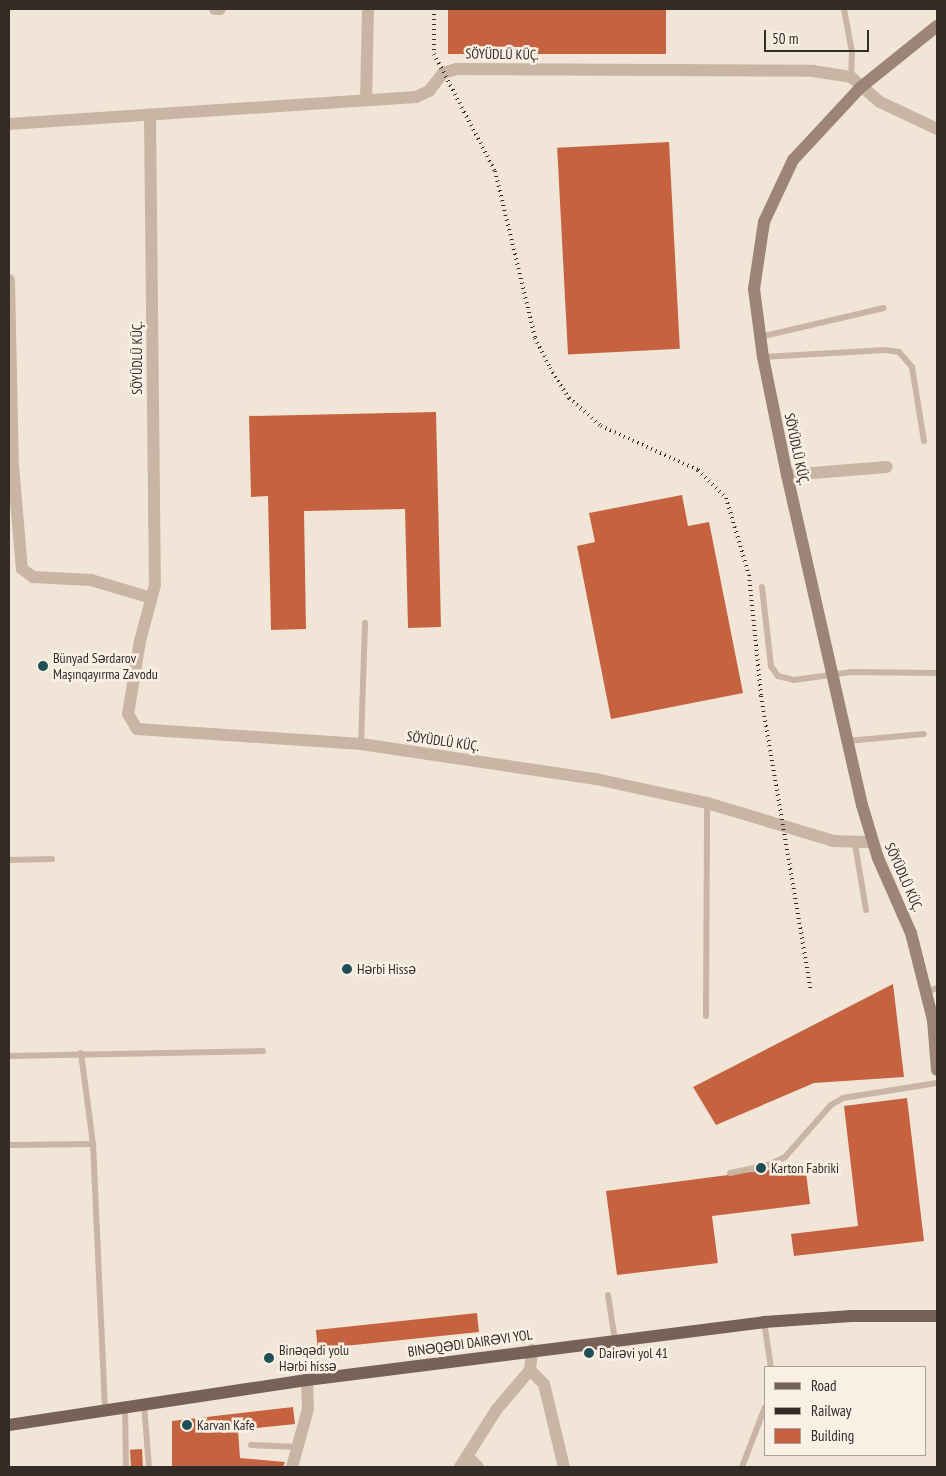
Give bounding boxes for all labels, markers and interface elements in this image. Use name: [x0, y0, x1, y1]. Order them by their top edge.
scale bar: [766, 20, 871, 52]
text: 50 m: [772, 29, 798, 48]
street label: SÖYÜDLÜ KÜÇ.: [465, 45, 539, 63]
street label: SÖYÜDLÜ KÜÇ.: [129, 321, 145, 395]
street label: SÖYÜDLÜ KÜÇ.: [781, 411, 813, 487]
place label: Bünyad Sərdarov Maşınqayırma Zavodu: [53, 650, 158, 682]
marker: Bünyad Sərdarov Maşınqayırma Zavodu: [37, 660, 49, 672]
street label: SÖYÜDLÜ KÜÇ.: [405, 728, 481, 754]
street label: SÖYÜDLÜ KÜÇ.: [881, 840, 927, 914]
place label: Hərbi Hissə: [357, 961, 416, 977]
marker: Hərbi Hissə: [341, 963, 353, 975]
place label: Karton Fabriki: [771, 1160, 839, 1176]
marker: Karton Fabriki: [755, 1162, 767, 1174]
street label: BINƏQƏDI DAIRƏVI YOL: [406, 1326, 534, 1360]
place label: Binəqədi yolu Hərbi hissə: [279, 1342, 349, 1374]
place label: Dairəvi yol 41: [599, 1345, 668, 1361]
marker: Dairəvi yol 41: [583, 1347, 595, 1359]
marker: Binəqədi yolu Hərbi hissə: [263, 1352, 275, 1364]
legend: [764, 1366, 926, 1456]
text: Road: [811, 1376, 837, 1395]
text: Railway: [811, 1401, 851, 1420]
place label: Karvan Kafe: [197, 1417, 255, 1433]
marker: Karvan Kafe: [181, 1419, 193, 1431]
text: Building: [811, 1426, 854, 1445]

